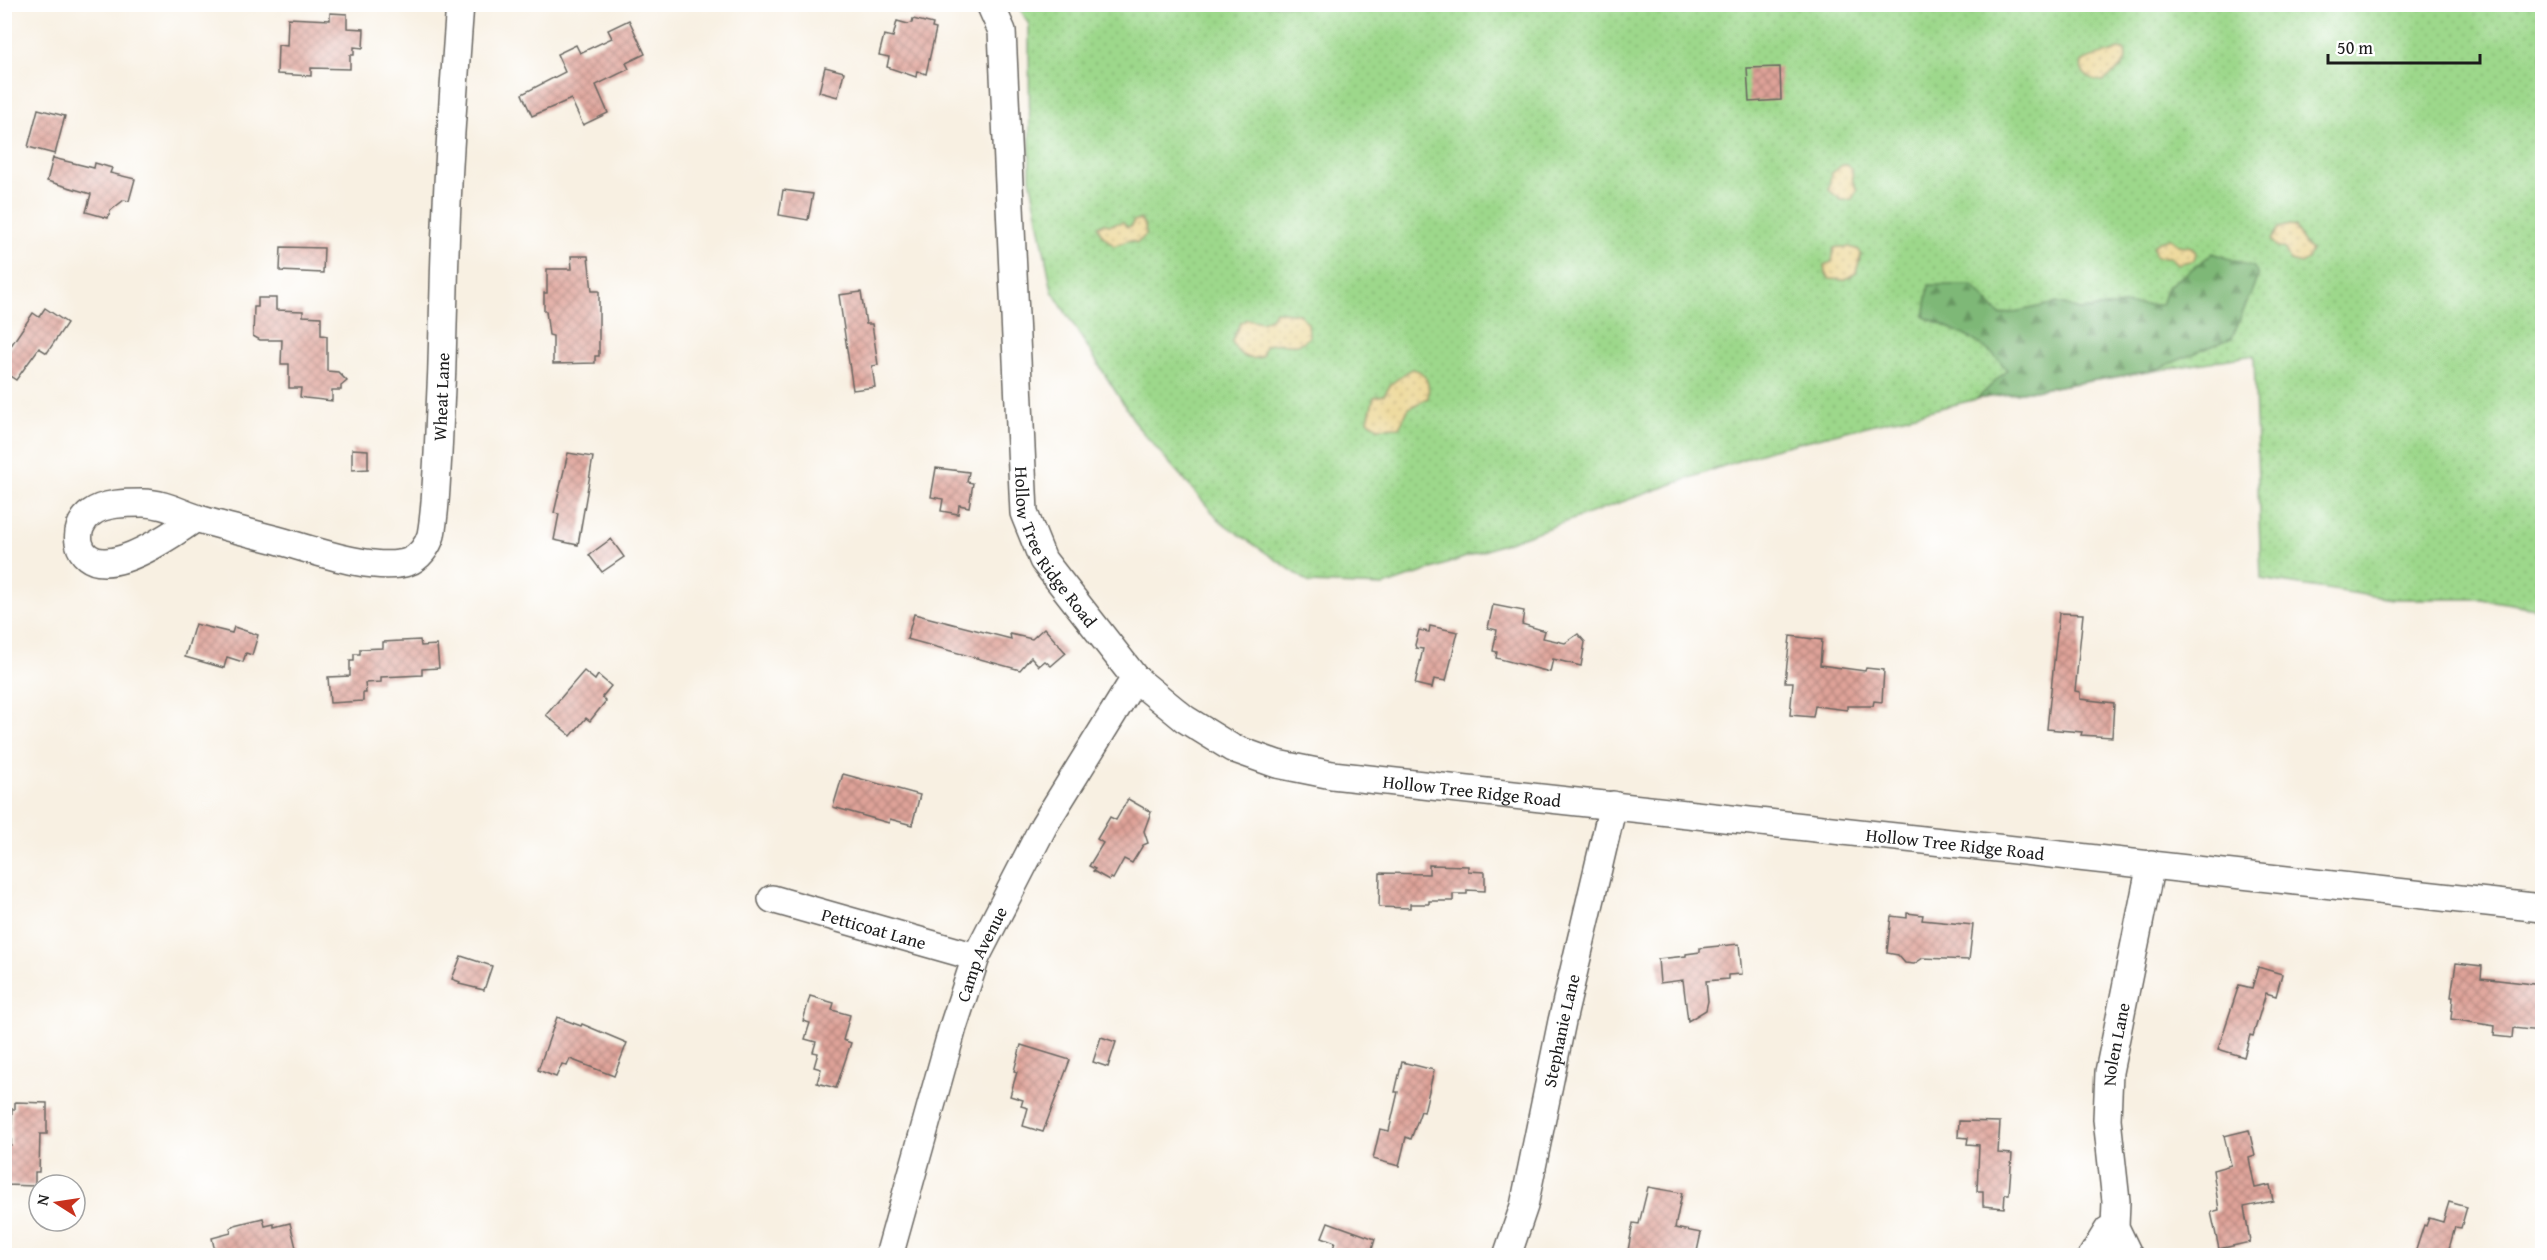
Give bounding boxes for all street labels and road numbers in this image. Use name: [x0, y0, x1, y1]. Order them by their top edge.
street label: Wheat Lane: [425, 352, 456, 442]
street label: Hollow Tree Ridge Road: [1008, 466, 1104, 633]
street label: Hollow Tree Ridge Road: [1382, 767, 1563, 814]
street label: Hollow Tree Ridge Road: [1865, 820, 2046, 867]
street label: Petticoat Lane: [818, 900, 929, 956]
street label: Camp Avenue: [949, 901, 1013, 1005]
street label: Stephanie Lane: [1535, 971, 1586, 1090]
street label: Nolen Lane: [2095, 1000, 2136, 1087]

